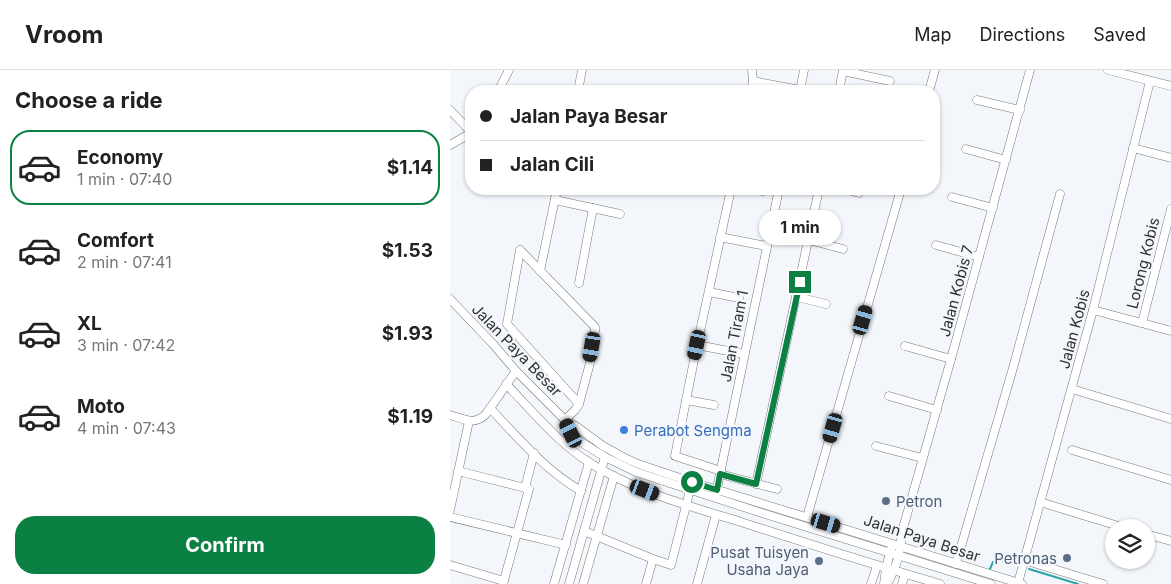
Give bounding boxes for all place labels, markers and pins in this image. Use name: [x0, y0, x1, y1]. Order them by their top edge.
place label: Perabot Sengma: [634, 421, 752, 440]
marker: Perabot Sengma: [618, 424, 630, 436]
place label: Petron: [896, 492, 942, 511]
marker: Petron: [880, 495, 892, 507]
place label: Pusat Tuisyen Usaha Jaya: [710, 543, 809, 579]
place label: Petronas: [994, 549, 1057, 568]
marker: Petronas: [1061, 552, 1073, 564]
marker: Pusat Tuisyen Usaha Jaya: [813, 555, 825, 567]

